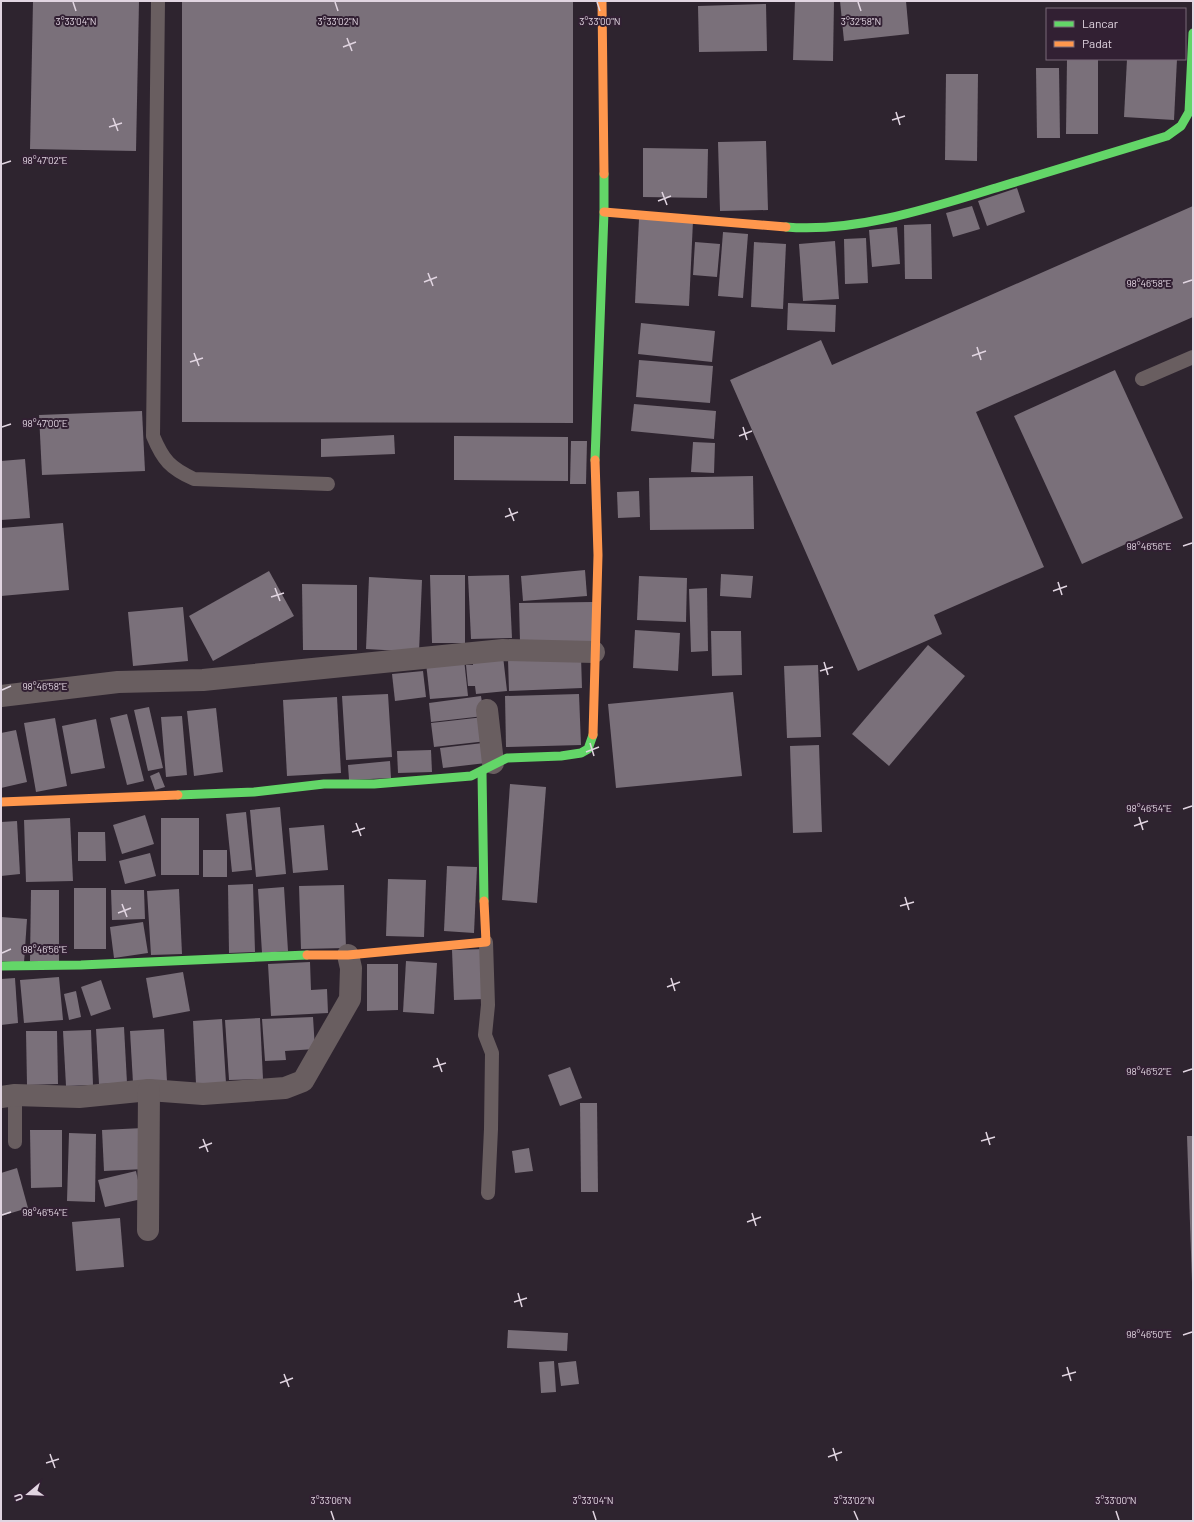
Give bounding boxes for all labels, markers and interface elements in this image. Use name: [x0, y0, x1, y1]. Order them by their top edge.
legend: [1046, 8, 1186, 60]
text: 3°33'04"N: [56, 15, 96, 27]
text: 3°33'02"N: [318, 15, 358, 27]
text: 3°33'00"N: [579, 15, 621, 27]
text: 3°32'58"N: [841, 15, 881, 27]
text: Lancar: [1082, 16, 1119, 30]
text: Padat: [1082, 36, 1112, 50]
text: 98°47'02"E: [22, 154, 68, 166]
text: 98°46'58"E: [1126, 277, 1172, 289]
text: 98°47'00"E: [22, 417, 68, 429]
text: 98°46'56"E: [1126, 540, 1172, 552]
text: 98°46'58"E: [22, 680, 68, 692]
text: 98°46'54"E: [1126, 802, 1172, 814]
text: 98°46'56"E: [22, 943, 68, 955]
text: 98°46'52"E: [1126, 1065, 1172, 1077]
text: 98°46'54"E: [22, 1206, 68, 1218]
text: 98°46'50"E: [1126, 1328, 1172, 1340]
north arrow: [8, 1474, 48, 1514]
text: U: [11, 1492, 25, 1503]
text: 3°33'06"N: [311, 1494, 351, 1506]
text: 3°33'04"N: [573, 1494, 613, 1506]
text: 3°33'02"N: [834, 1494, 874, 1506]
text: 3°33'00"N: [1095, 1494, 1137, 1506]

